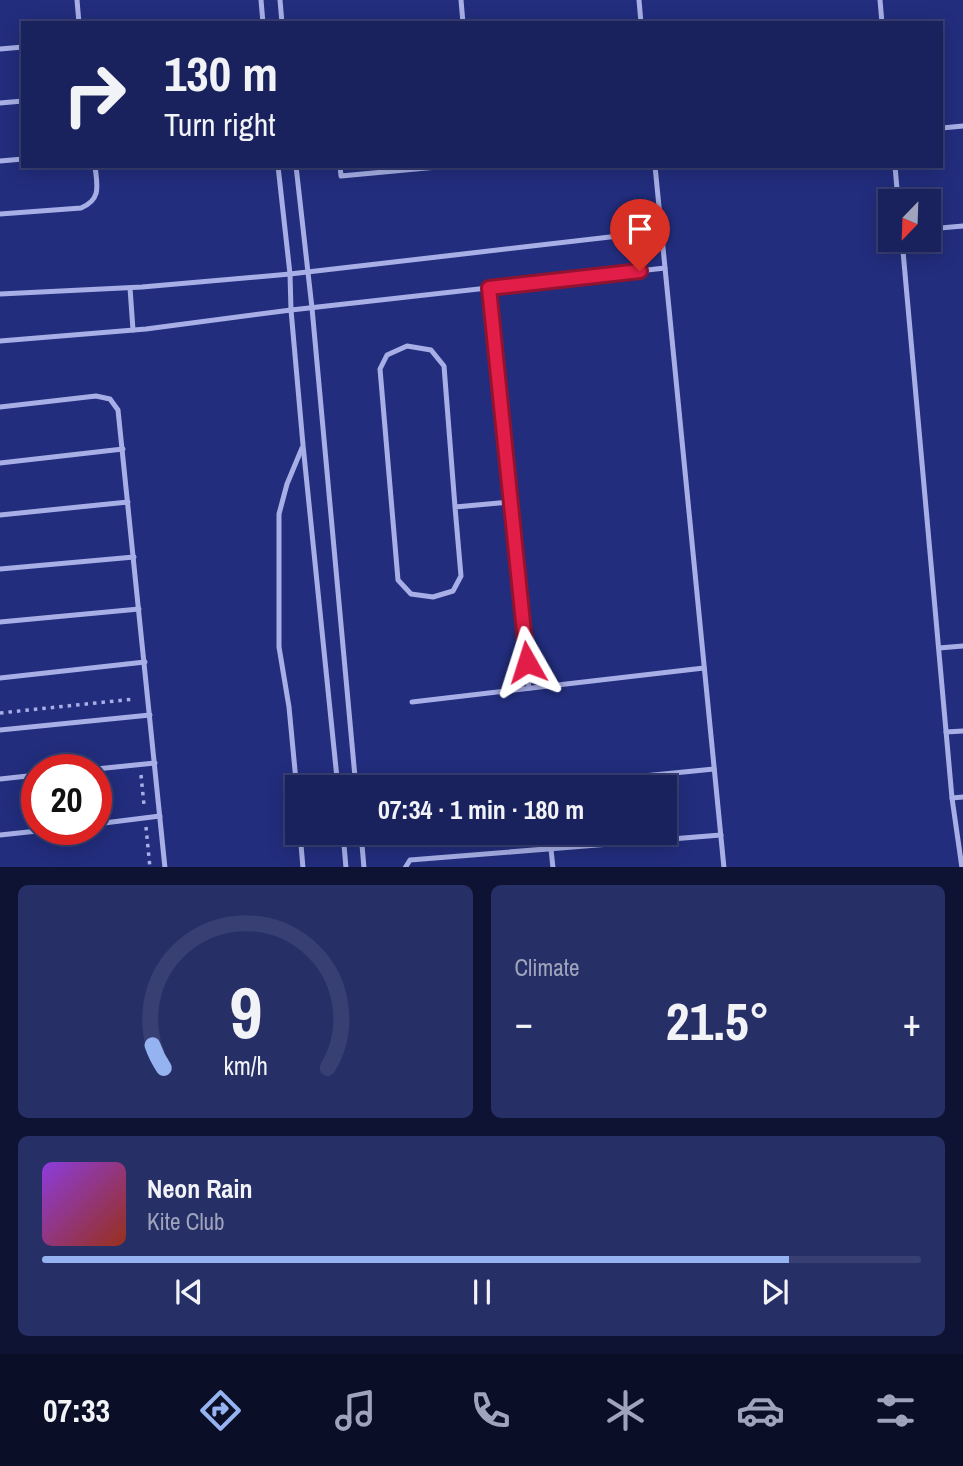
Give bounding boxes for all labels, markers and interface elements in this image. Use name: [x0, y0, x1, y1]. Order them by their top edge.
text: 130 m: [164, 40, 278, 106]
icon: right: [49, 49, 140, 140]
text: Turn right: [164, 103, 276, 146]
north arrow: [878, 189, 942, 252]
map controls: [878, 189, 941, 252]
pin: [610, 199, 670, 271]
icon: arrive: [621, 210, 659, 248]
position arrow: [490, 625, 564, 699]
speed limit sign: 20: [21, 754, 112, 845]
text: 07:34 · 1 min · 180 m: [378, 792, 584, 827]
text: Climate: [515, 952, 579, 983]
text: 9: [229, 963, 262, 1061]
text: 21.5°: [666, 986, 770, 1056]
text: −: [515, 997, 533, 1048]
text: +: [903, 997, 921, 1048]
text: km/h: [223, 1048, 267, 1082]
text: Neon Rain: [147, 1171, 252, 1206]
text: Kite Club: [147, 1206, 225, 1237]
icon: previous: [170, 1273, 208, 1311]
icon: pause: [463, 1273, 501, 1311]
icon: next: [756, 1273, 794, 1311]
icon: directions: [196, 1386, 245, 1435]
icon: music: [331, 1386, 380, 1435]
icon: phone: [466, 1386, 515, 1435]
icon: climate: [601, 1386, 650, 1435]
icon: car: [736, 1386, 785, 1435]
icon: filters: [871, 1386, 920, 1435]
text: 07:33: [43, 1389, 110, 1432]

